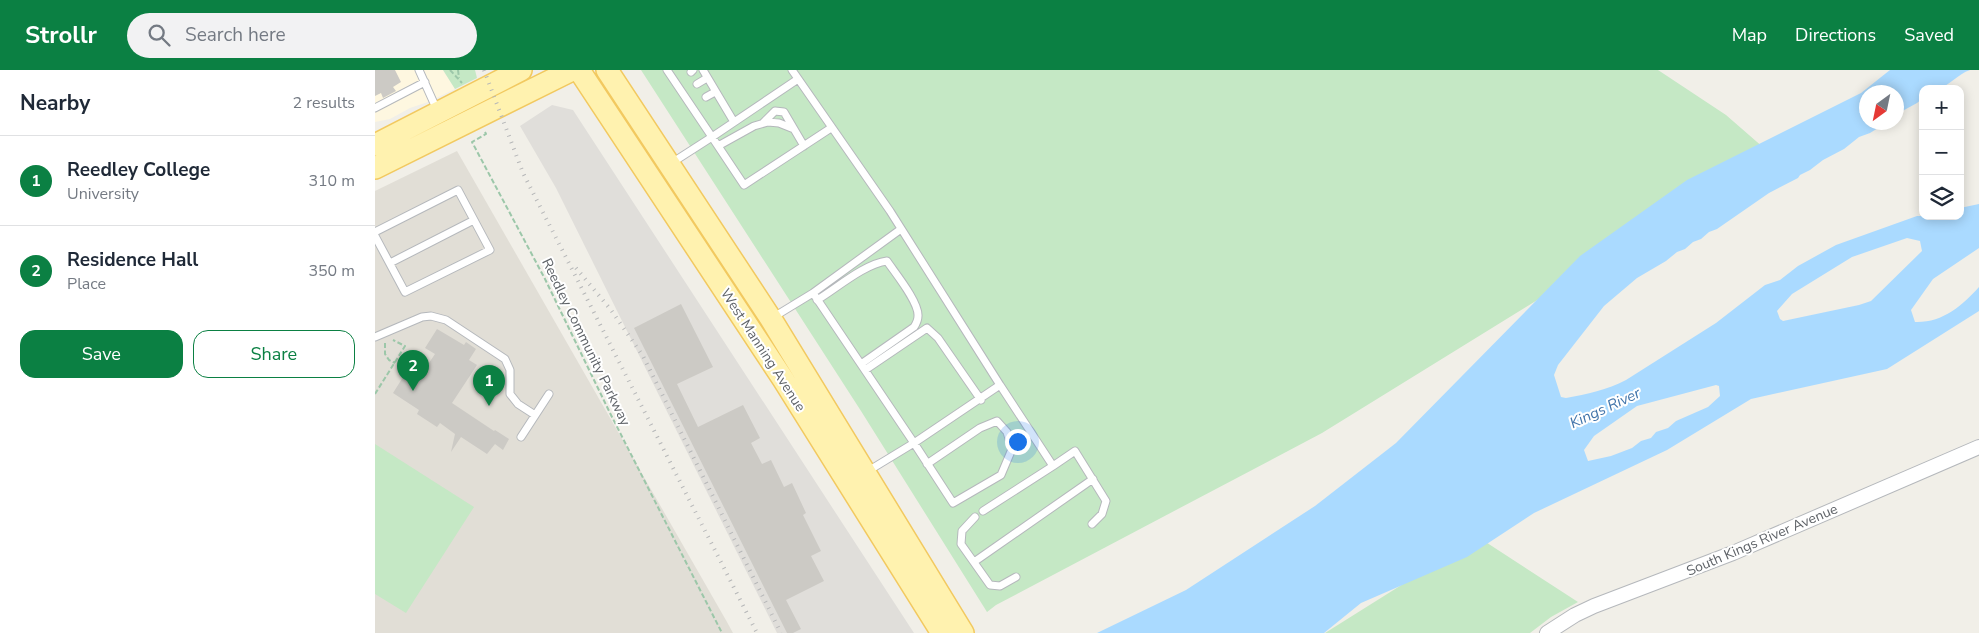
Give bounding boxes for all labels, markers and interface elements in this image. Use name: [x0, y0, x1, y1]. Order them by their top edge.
search box: [127, 13, 477, 58]
text: Strollr: [25, 19, 97, 51]
icon: search: [145, 21, 173, 49]
text: Search here: [185, 22, 286, 48]
text: Map: [1732, 23, 1767, 47]
text: Directions: [1795, 23, 1876, 47]
text: Saved: [1904, 23, 1954, 47]
north arrow: [1859, 85, 1904, 130]
map controls: [1919, 85, 1964, 220]
button: +: [1919, 85, 1964, 130]
text: Nearby: [20, 89, 90, 117]
text: 2 results: [293, 92, 355, 114]
button: −: [1919, 130, 1964, 175]
text: Reedley College: [67, 157, 210, 183]
text: 1: [31, 170, 41, 192]
text: 310 m: [308, 170, 355, 192]
button: layers: [1919, 175, 1964, 220]
text: University: [67, 183, 139, 205]
text: Residence Hall: [67, 247, 198, 273]
street label: Reedley Community Parkway: [537, 255, 635, 430]
text: 2: [31, 260, 41, 282]
text: 350 m: [308, 260, 355, 282]
text: Place: [67, 273, 106, 295]
street label: West Manning Avenue: [716, 285, 810, 415]
button: Save: [20, 330, 183, 378]
button: Share: [193, 330, 355, 378]
pin: 2: [397, 350, 429, 391]
pin: 1: [473, 365, 505, 406]
water label: Kings River: [1566, 383, 1644, 433]
your location: [1005, 429, 1031, 455]
street label: South Kings River Avenue: [1683, 499, 1841, 581]

